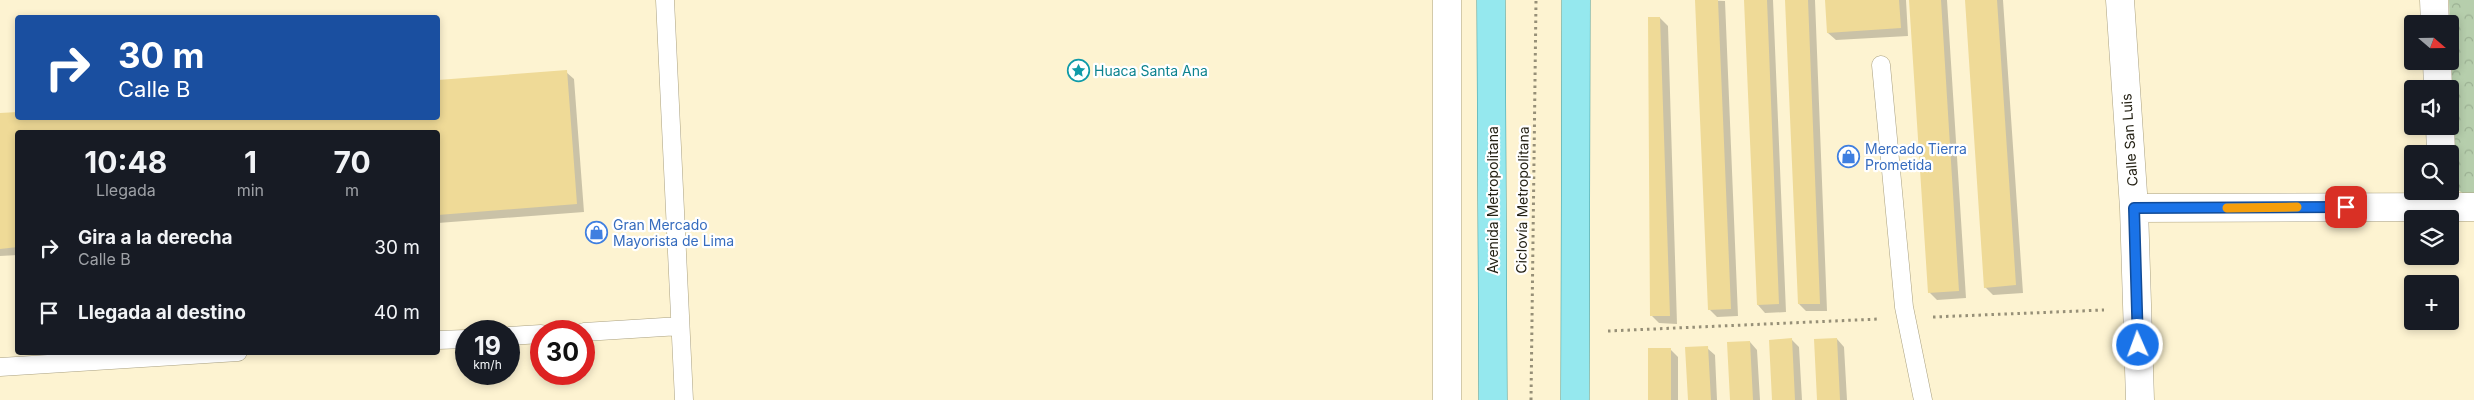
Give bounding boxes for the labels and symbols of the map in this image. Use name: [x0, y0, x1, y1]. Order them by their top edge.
north arrow: [2404, 15, 2459, 70]
place icon: Huaca Santa Ana: [1066, 58, 1090, 82]
place label: Huaca Santa Ana: [1094, 62, 1208, 79]
street label: Calle San Luis: [2117, 93, 2141, 187]
street label: Avenida Metropolitana: [1484, 126, 1501, 274]
street label: Ciclovía Metropolitana: [1512, 126, 1532, 274]
place label: Mercado Tierra Prometida: [1865, 140, 1967, 173]
shop icon: Mercado Tierra Prometida: [1837, 144, 1861, 168]
pin: [2325, 186, 2367, 228]
place label: Gran Mercado Mayorista de Lima: [613, 216, 734, 249]
shop icon: Gran Mercado Mayorista de Lima: [585, 220, 609, 244]
position arrow: [2111, 318, 2163, 370]
speed limit sign: 30: [530, 320, 595, 385]

